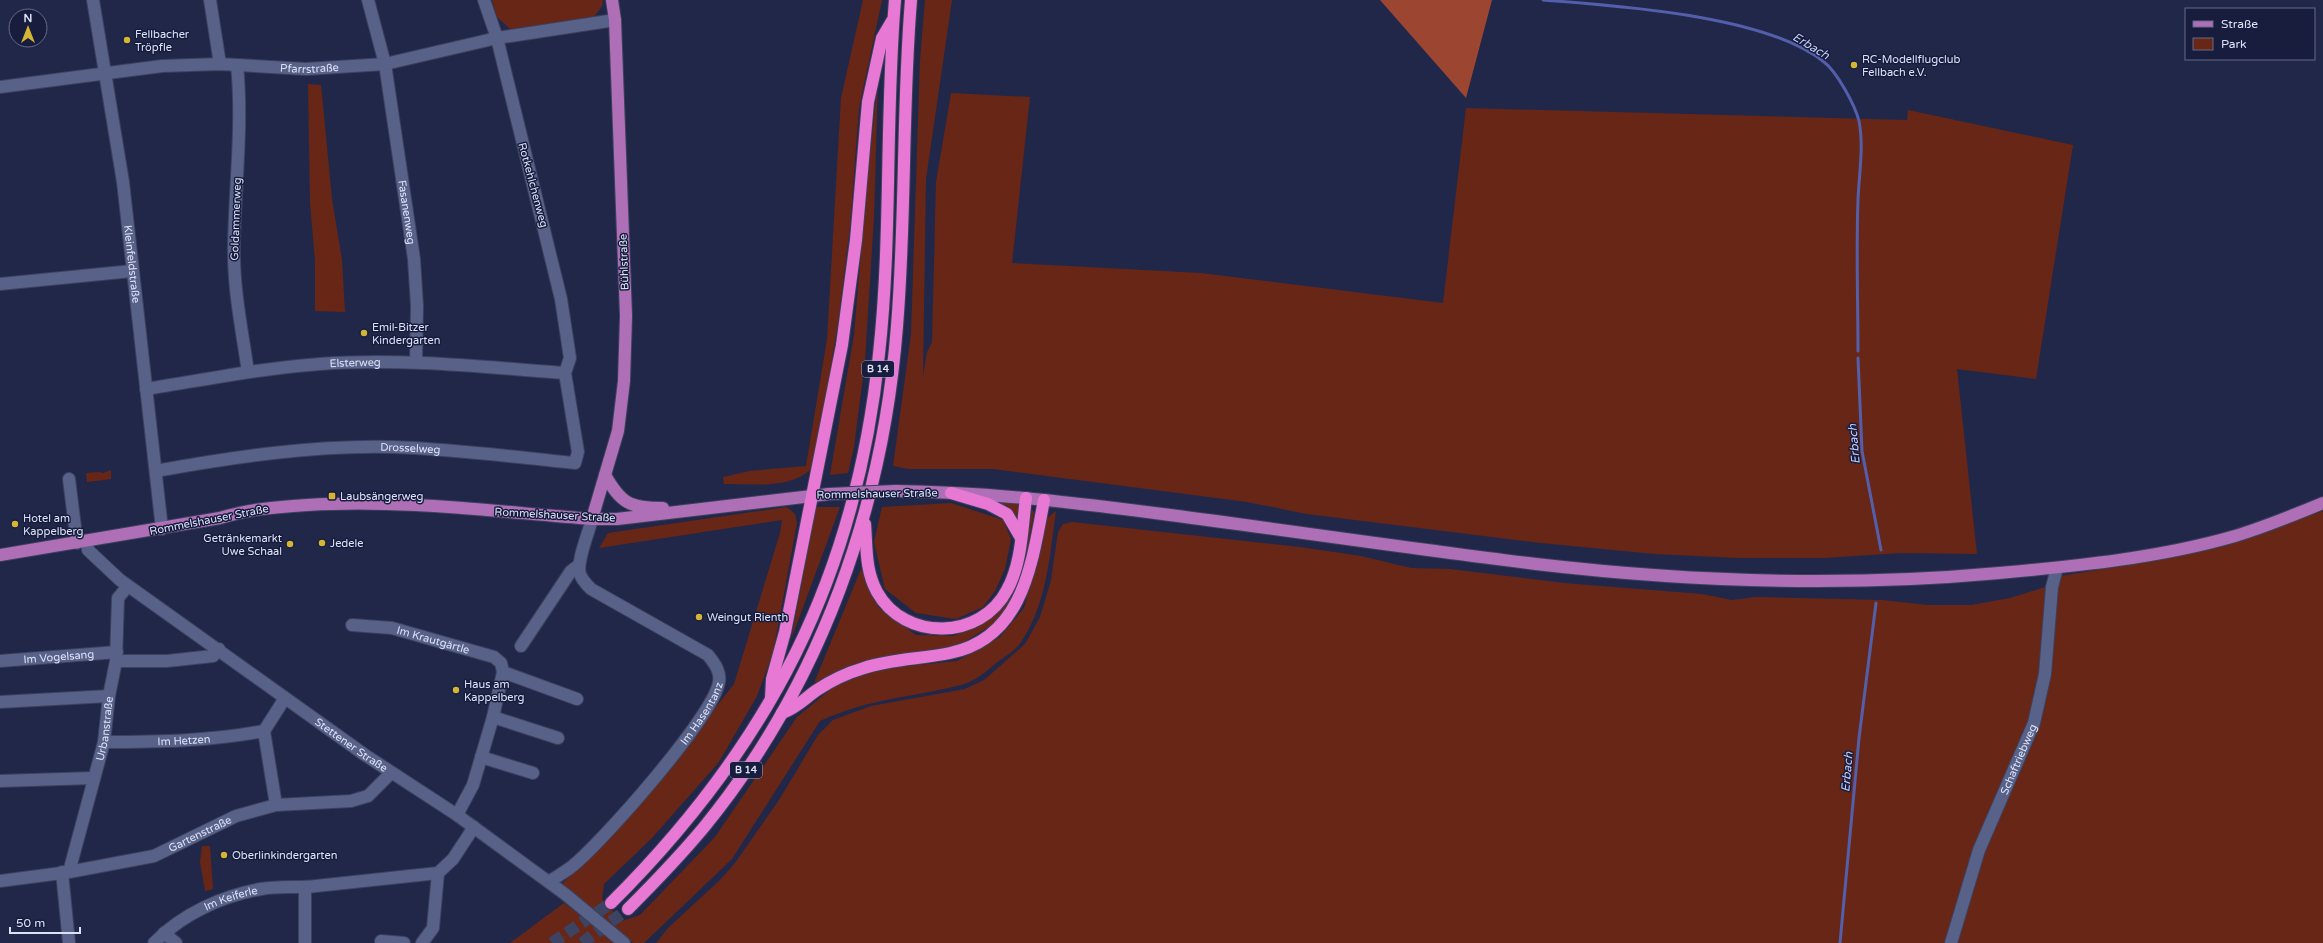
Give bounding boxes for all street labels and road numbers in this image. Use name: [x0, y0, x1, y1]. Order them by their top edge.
street label: Pfarrstraße: [280, 60, 339, 76]
street label: Rotkehlchenweg: [515, 141, 551, 229]
street label: Goldammerweg: [228, 177, 244, 261]
street label: Fasanenweg: [396, 179, 418, 245]
street label: Kleinfeldstraße: [121, 224, 143, 304]
street label: Bühlstraße: [617, 234, 631, 290]
street label: Elsterweg: [329, 356, 381, 370]
road number: B 14: [862, 361, 894, 377]
street label: Drosselweg: [380, 440, 441, 456]
street label: Rommelshauser Straße: [816, 486, 938, 502]
street label: Rommelshauser Straße: [148, 502, 270, 538]
street label: Rommelshauser Straße: [494, 505, 616, 525]
street label: Im Krautgärtle: [395, 623, 471, 656]
street label: Im Vogelsang: [23, 647, 95, 666]
street label: Im Hasentanz: [677, 680, 725, 747]
street label: Urbanstraße: [93, 696, 115, 762]
street label: Stettener Straße: [313, 715, 390, 775]
street label: Schaftriebweg: [1997, 722, 2039, 797]
street label: Im Hetzen: [157, 732, 211, 748]
road number: B 14: [730, 762, 762, 778]
street label: Gartenstraße: [166, 813, 233, 855]
street label: Im Keiferle: [202, 883, 259, 913]

